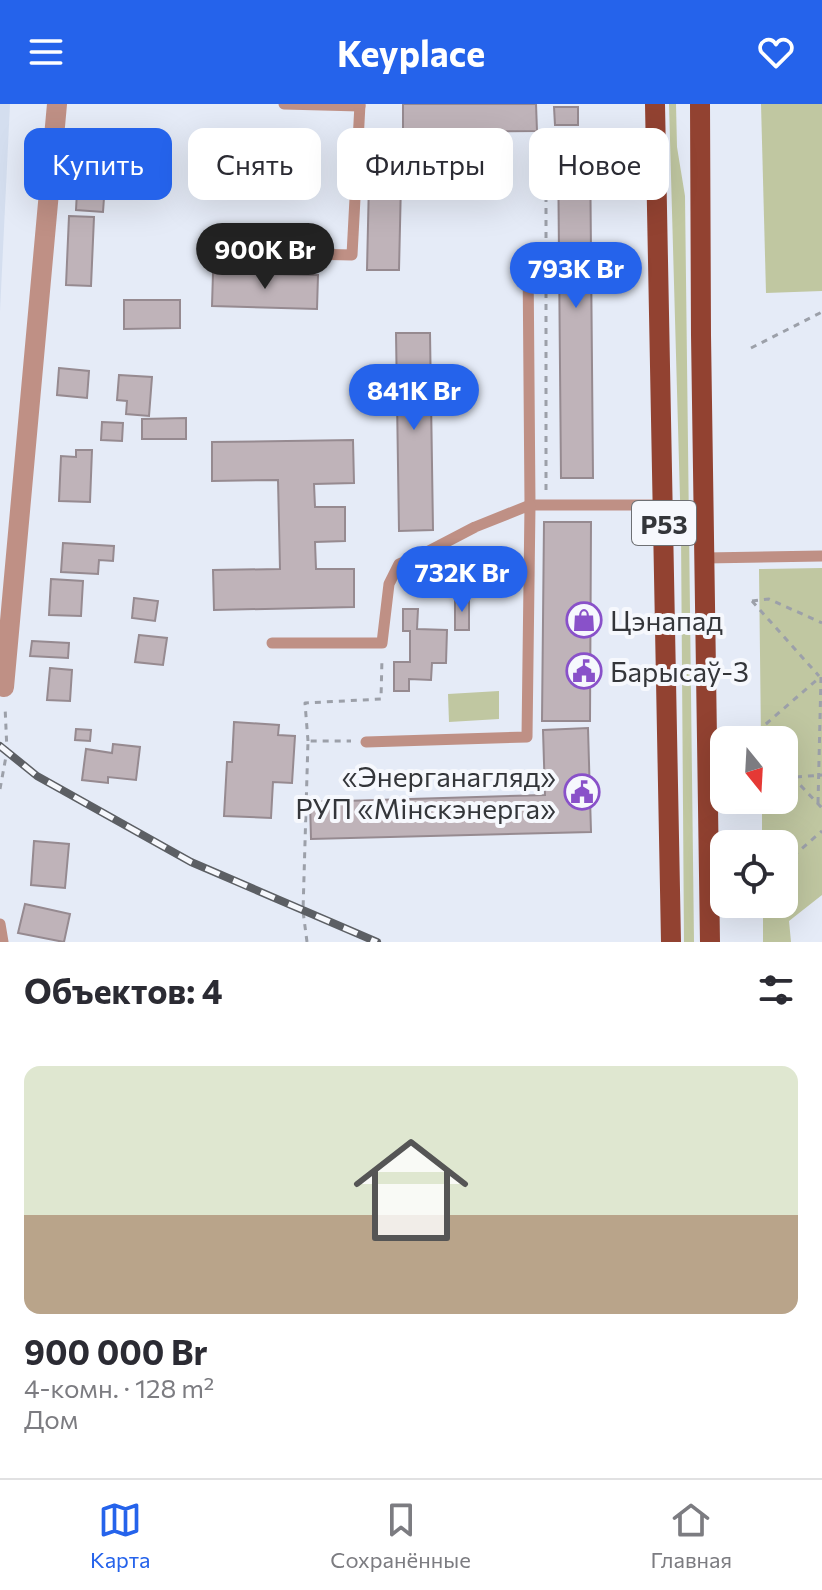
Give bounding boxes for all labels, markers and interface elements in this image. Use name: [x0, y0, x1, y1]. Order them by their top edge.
icon: menu: [24, 30, 68, 74]
text: Keyplace: [337, 30, 485, 74]
icon: heart: [754, 30, 798, 74]
chip: Купить: [24, 128, 172, 200]
chip: Снять: [188, 128, 321, 200]
chip: Фильтры: [337, 128, 513, 200]
chip: Новое: [529, 128, 669, 200]
pin: 900K Br: [191, 223, 339, 291]
text: 900K Br: [214, 233, 316, 264]
pin: 793K Br: [502, 242, 650, 310]
text: 793K Br: [528, 252, 624, 283]
pin: 841K Br: [340, 364, 488, 432]
text: 841K Br: [367, 374, 461, 405]
road number: Р53: [632, 501, 696, 545]
pin: 732K Br: [388, 546, 536, 614]
text: 732K Br: [414, 556, 510, 587]
shop icon: Цэнапад: [565, 601, 603, 639]
place label: Цэнапад: [610, 603, 723, 637]
public building icon: Барысаў-3: [565, 652, 603, 690]
place label: Барысаў-3: [610, 654, 749, 688]
north arrow: [710, 726, 798, 814]
map controls: [710, 726, 798, 918]
place label: «Энерганагляд» РУП «Мінскэнерга»: [295, 759, 556, 825]
public building icon: «Энерганагляд» РУП «Мінскэнерга»: [563, 773, 601, 811]
button: locate: [710, 830, 798, 918]
icon: filters: [754, 968, 798, 1012]
text: Объектов: 4: [24, 969, 223, 1011]
icon: home: [339, 1118, 483, 1262]
text: 900 000 Br: [24, 1330, 207, 1372]
text: 4-комн. · 128 m²: [24, 1372, 214, 1403]
text: Дом: [24, 1403, 78, 1434]
tab: Карта: [90, 1498, 151, 1573]
tab: Сохранённые: [330, 1498, 471, 1573]
tab: Главная: [651, 1498, 732, 1573]

